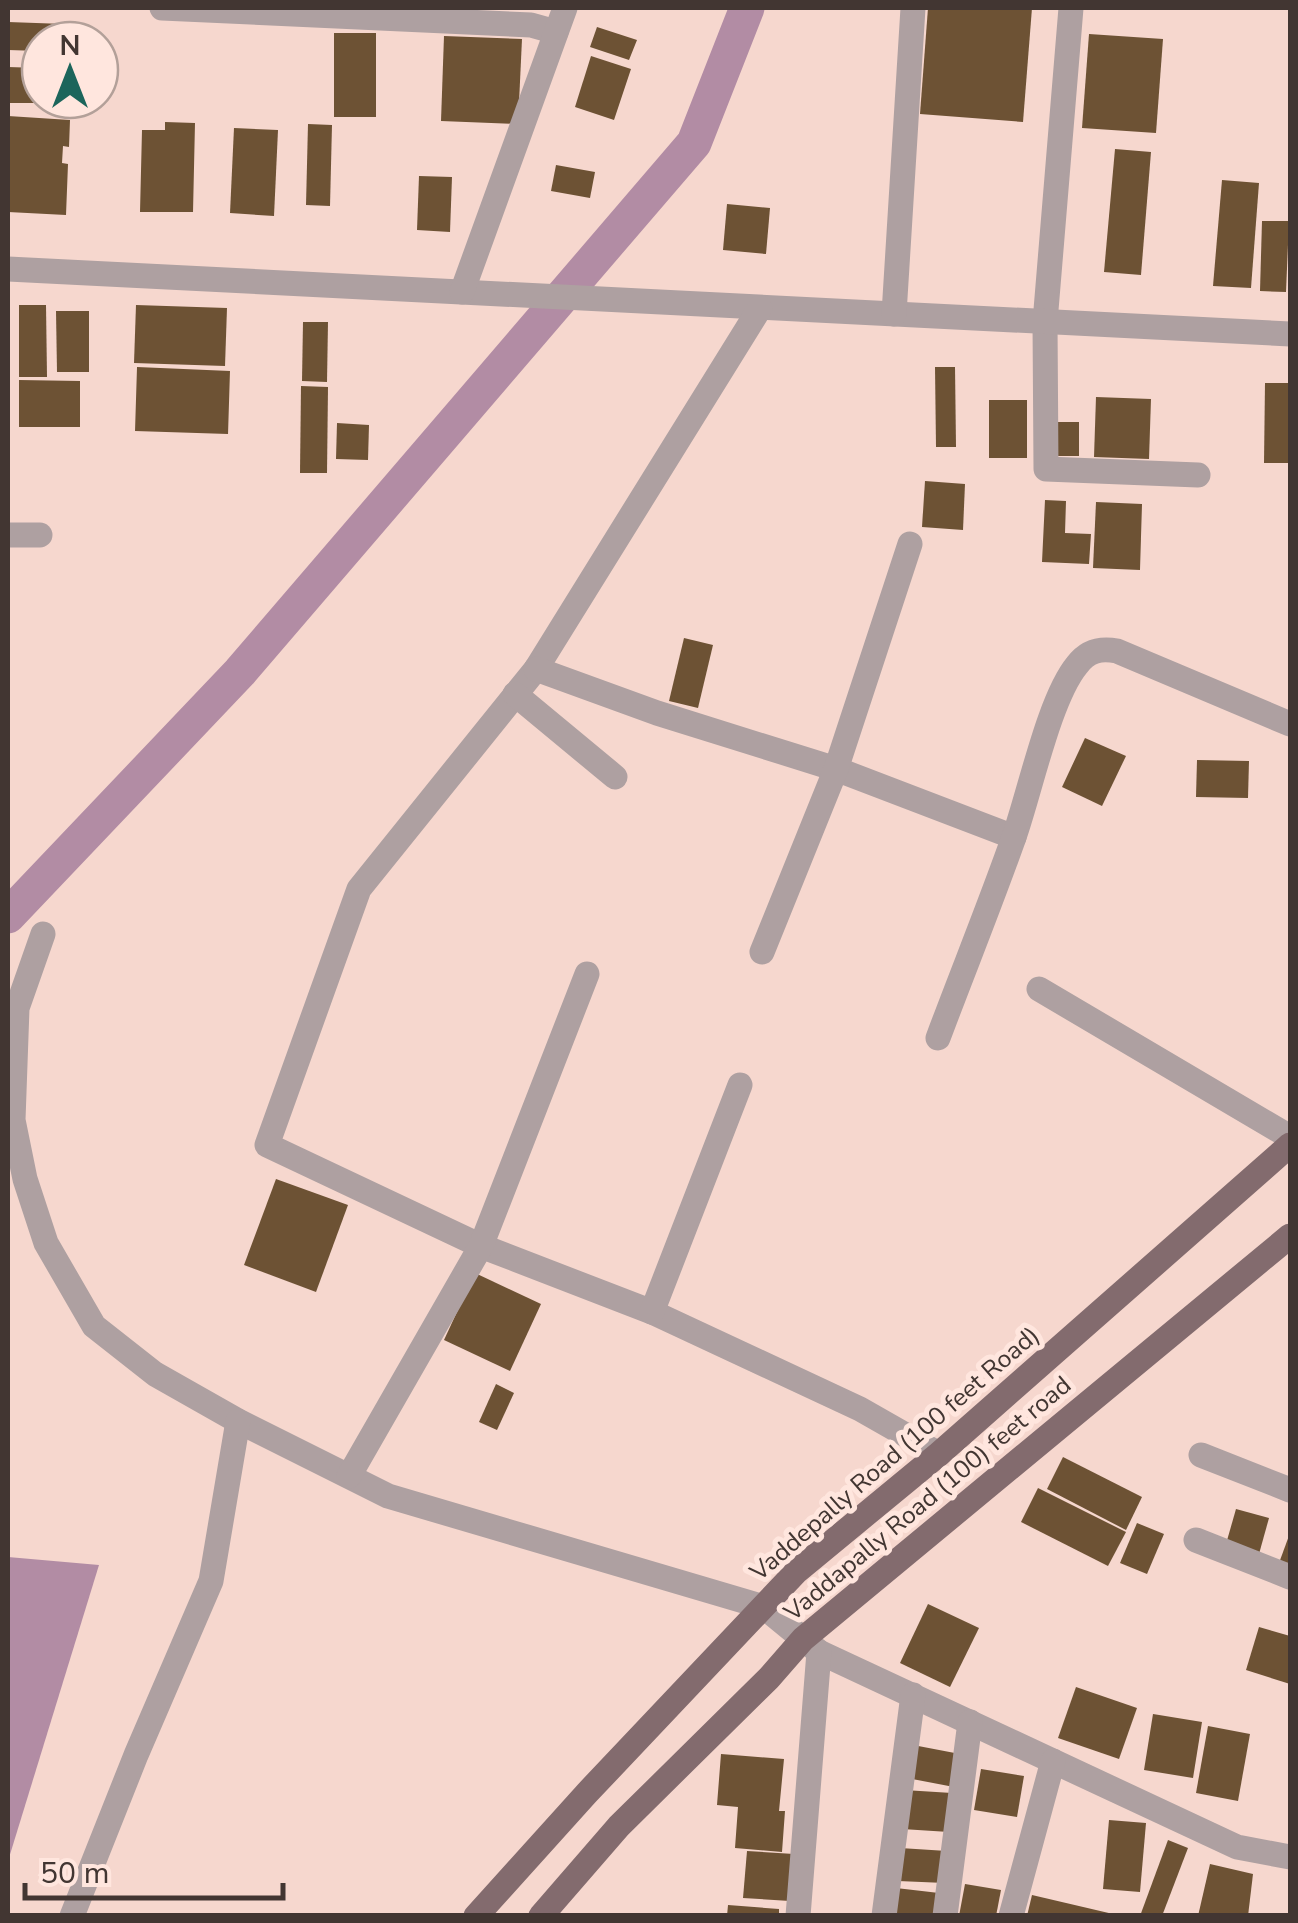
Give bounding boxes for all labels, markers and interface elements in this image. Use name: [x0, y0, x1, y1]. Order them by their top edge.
north arrow: [20, 20, 120, 120]
text: N: [60, 27, 80, 65]
street label: Vaddepally Road (100 feet Road): [742, 1319, 1047, 1590]
street label: Vaddapally Road (100) feet road: [776, 1368, 1078, 1630]
scale bar: [25, 1838, 282, 1900]
text: 50 m: [40, 1853, 109, 1894]

